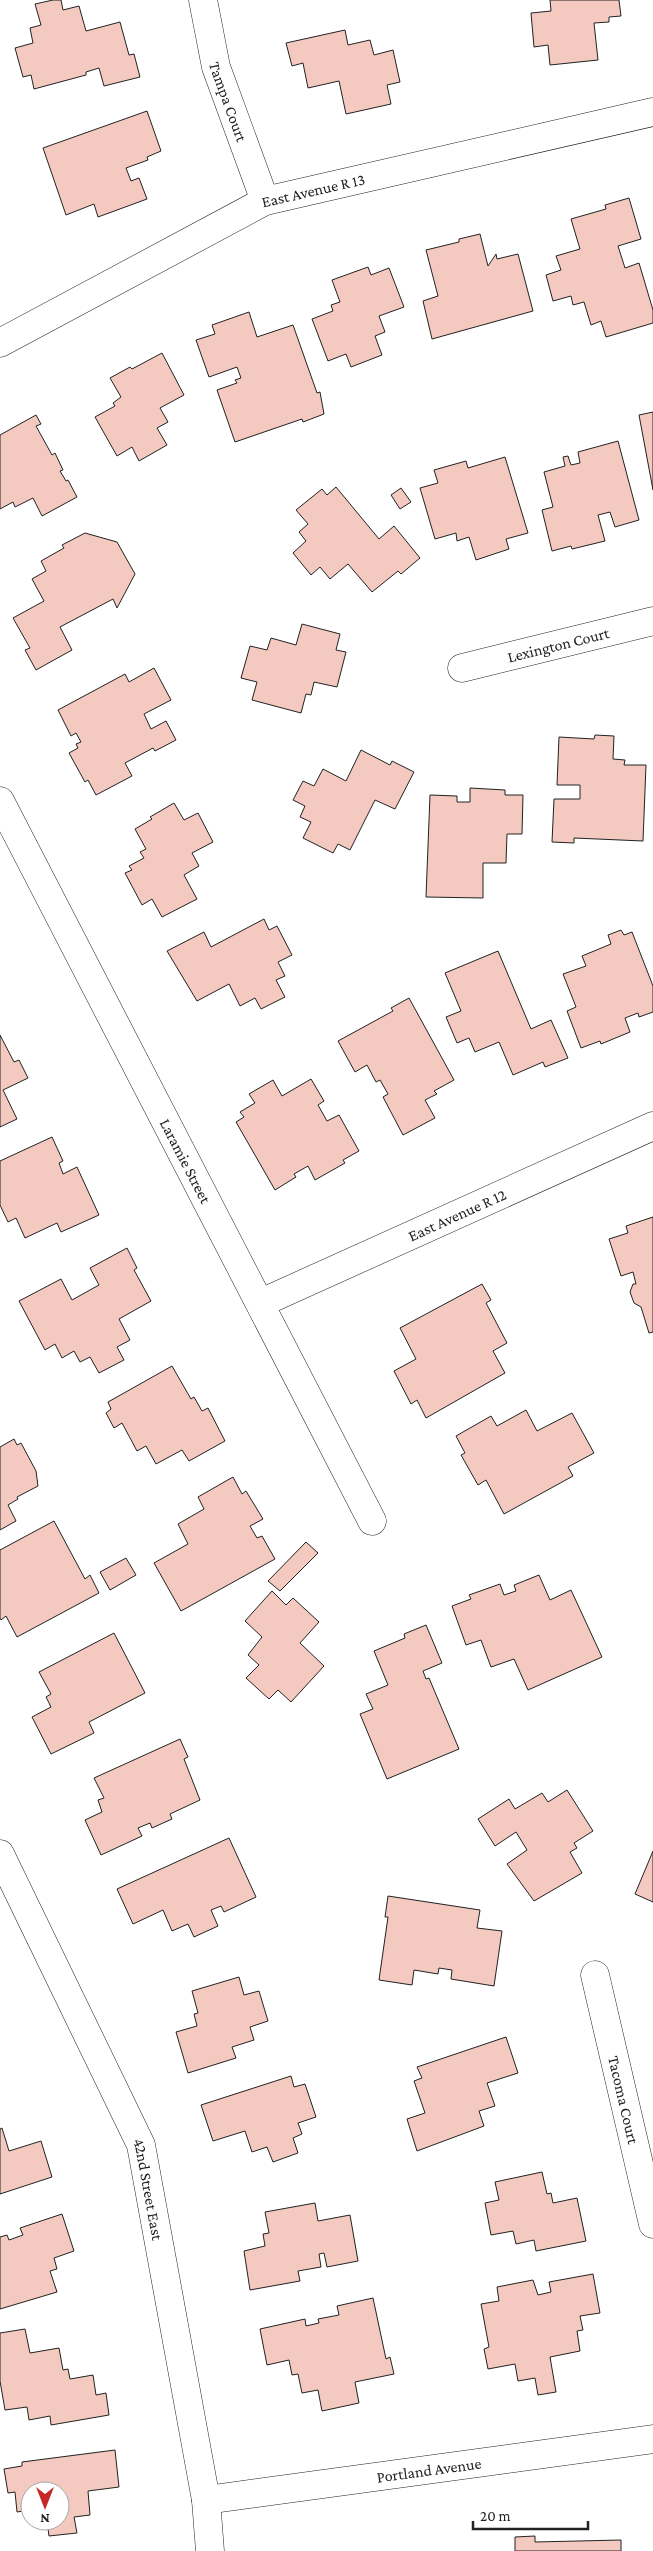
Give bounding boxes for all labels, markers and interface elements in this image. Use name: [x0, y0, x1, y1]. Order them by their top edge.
street label: Tampa Court: [207, 60, 251, 145]
street label: East Avenue R 13: [260, 170, 366, 210]
street label: Lexington Court: [505, 623, 612, 665]
street label: Laramie Street: [157, 1116, 215, 1207]
street label: East Avenue R 12: [405, 1185, 509, 1244]
street label: Tacoma Court: [606, 2054, 643, 2146]
street label: 42nd Street East: [130, 2135, 167, 2242]
street label: Portland Avenue: [376, 2454, 482, 2485]
north arrow: [20, 2481, 70, 2531]
scale bar: [473, 2498, 588, 2530]
text: 20 m: [480, 2508, 511, 2524]
text: N: [40, 2511, 50, 2527]

